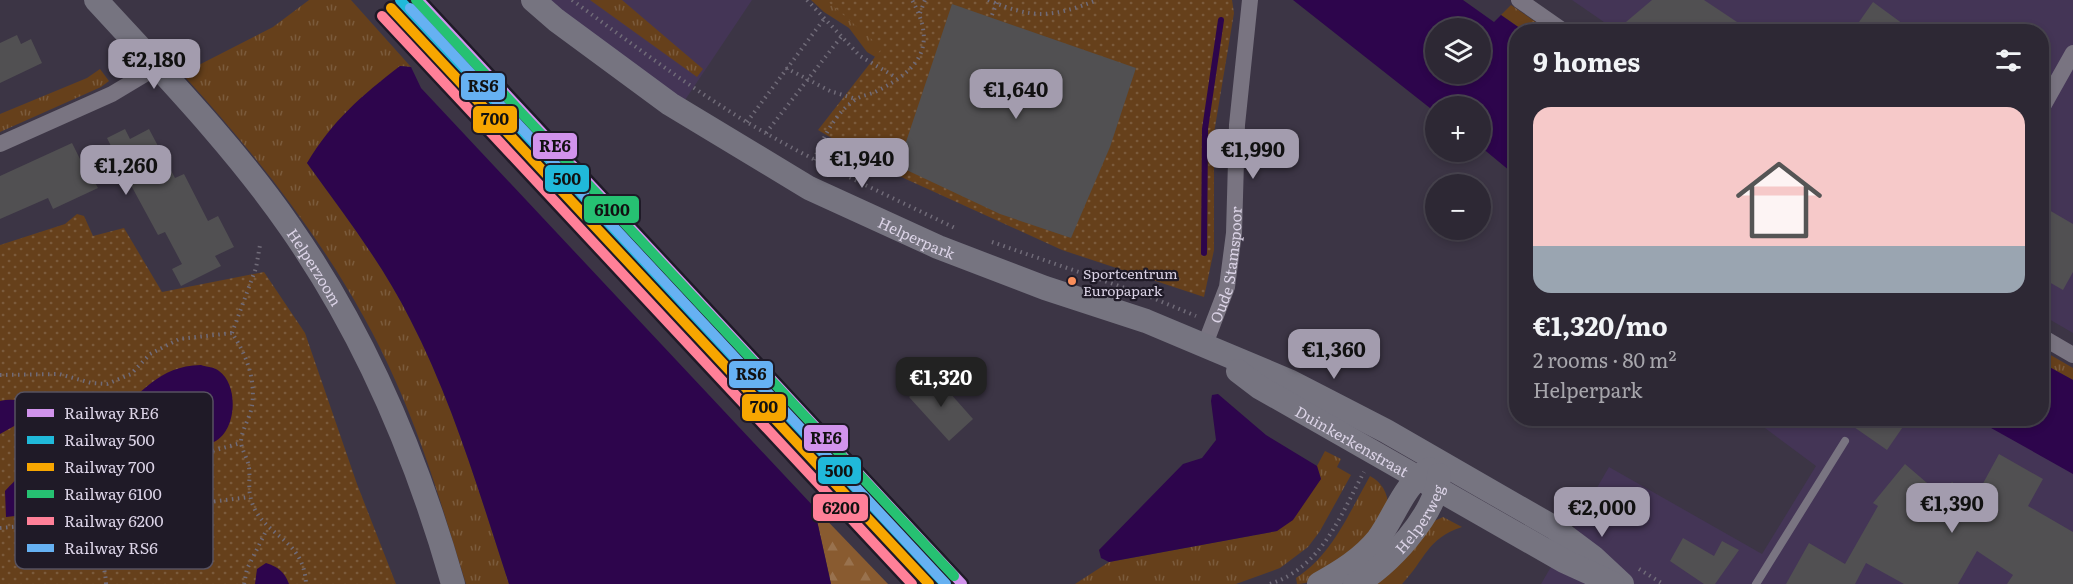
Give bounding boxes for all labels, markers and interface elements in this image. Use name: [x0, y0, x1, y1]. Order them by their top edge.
map controls: [1425, 18, 1491, 240]
button: layers: [1425, 18, 1491, 84]
pin: €2,180: [105, 39, 203, 90]
text: 9 homes: [1533, 41, 1640, 80]
text: €2,180: [122, 43, 186, 73]
icon: filters: [1992, 44, 2025, 77]
pin: €1,640: [967, 69, 1065, 120]
line badge: RS6: [460, 72, 506, 101]
text: RS6: [467, 73, 499, 97]
text: €1,640: [984, 73, 1048, 103]
button: +: [1425, 96, 1491, 162]
line badge: 700: [472, 105, 518, 134]
text: 700: [481, 106, 509, 130]
pin: €1,990: [1204, 129, 1302, 180]
line badge: RE6: [532, 132, 578, 160]
text: RE6: [539, 133, 571, 157]
text: €1,990: [1221, 133, 1285, 163]
pin: €1,940: [813, 138, 911, 189]
text: €1,940: [830, 142, 894, 172]
pin: €1,260: [77, 145, 175, 196]
icon: home: [1725, 146, 1833, 254]
text: €1,260: [94, 149, 158, 179]
line badge: 500: [544, 164, 590, 193]
text: 500: [553, 166, 581, 190]
button: −: [1425, 174, 1491, 240]
line badge: 6100: [583, 195, 640, 224]
text: 6100: [594, 197, 630, 221]
street label: Oude Stamspoor: [1203, 206, 1246, 326]
street label: Helperpark: [875, 210, 959, 264]
street label: Helperzoom: [282, 223, 349, 310]
place label: Sportcentrum Europapark: [1083, 263, 1178, 300]
marker: Sportcentrum Europapark: [1066, 275, 1078, 287]
text: €1,320/mo: [1533, 305, 1668, 344]
pin: €1,360: [1285, 329, 1383, 380]
text: €1,360: [1302, 333, 1366, 363]
text: 2 rooms · 80 m²: [1533, 344, 1676, 374]
pin: €1,320: [892, 357, 990, 408]
line badge: RS6: [728, 360, 774, 389]
text: RS6: [735, 361, 767, 385]
text: €1,320: [910, 361, 972, 391]
text: Helperpark: [1533, 374, 1642, 404]
legend: [15, 392, 213, 569]
line badge: 700: [741, 393, 787, 422]
text: 700: [750, 394, 778, 418]
street label: Duinkerkenstraat: [1292, 399, 1413, 482]
text: Railway RE6: [64, 400, 159, 424]
line badge: RE6: [803, 424, 849, 452]
text: RE6: [810, 425, 842, 449]
text: Railway 500: [64, 427, 155, 451]
text: Railway 700: [64, 454, 155, 478]
line badge: 500: [817, 456, 862, 485]
text: 500: [825, 458, 853, 482]
text: Railway 6100: [64, 481, 162, 505]
street label: Helperweg: [1389, 481, 1449, 558]
pin: €1,390: [1903, 483, 2001, 534]
pin: €2,000: [1553, 487, 1651, 538]
text: €1,390: [1920, 487, 1984, 517]
text: €2,000: [1568, 491, 1636, 521]
line badge: 6200: [812, 493, 869, 522]
text: 6200: [822, 495, 860, 519]
text: Railway 6200: [64, 508, 163, 532]
text: Railway RS6: [64, 535, 158, 559]

